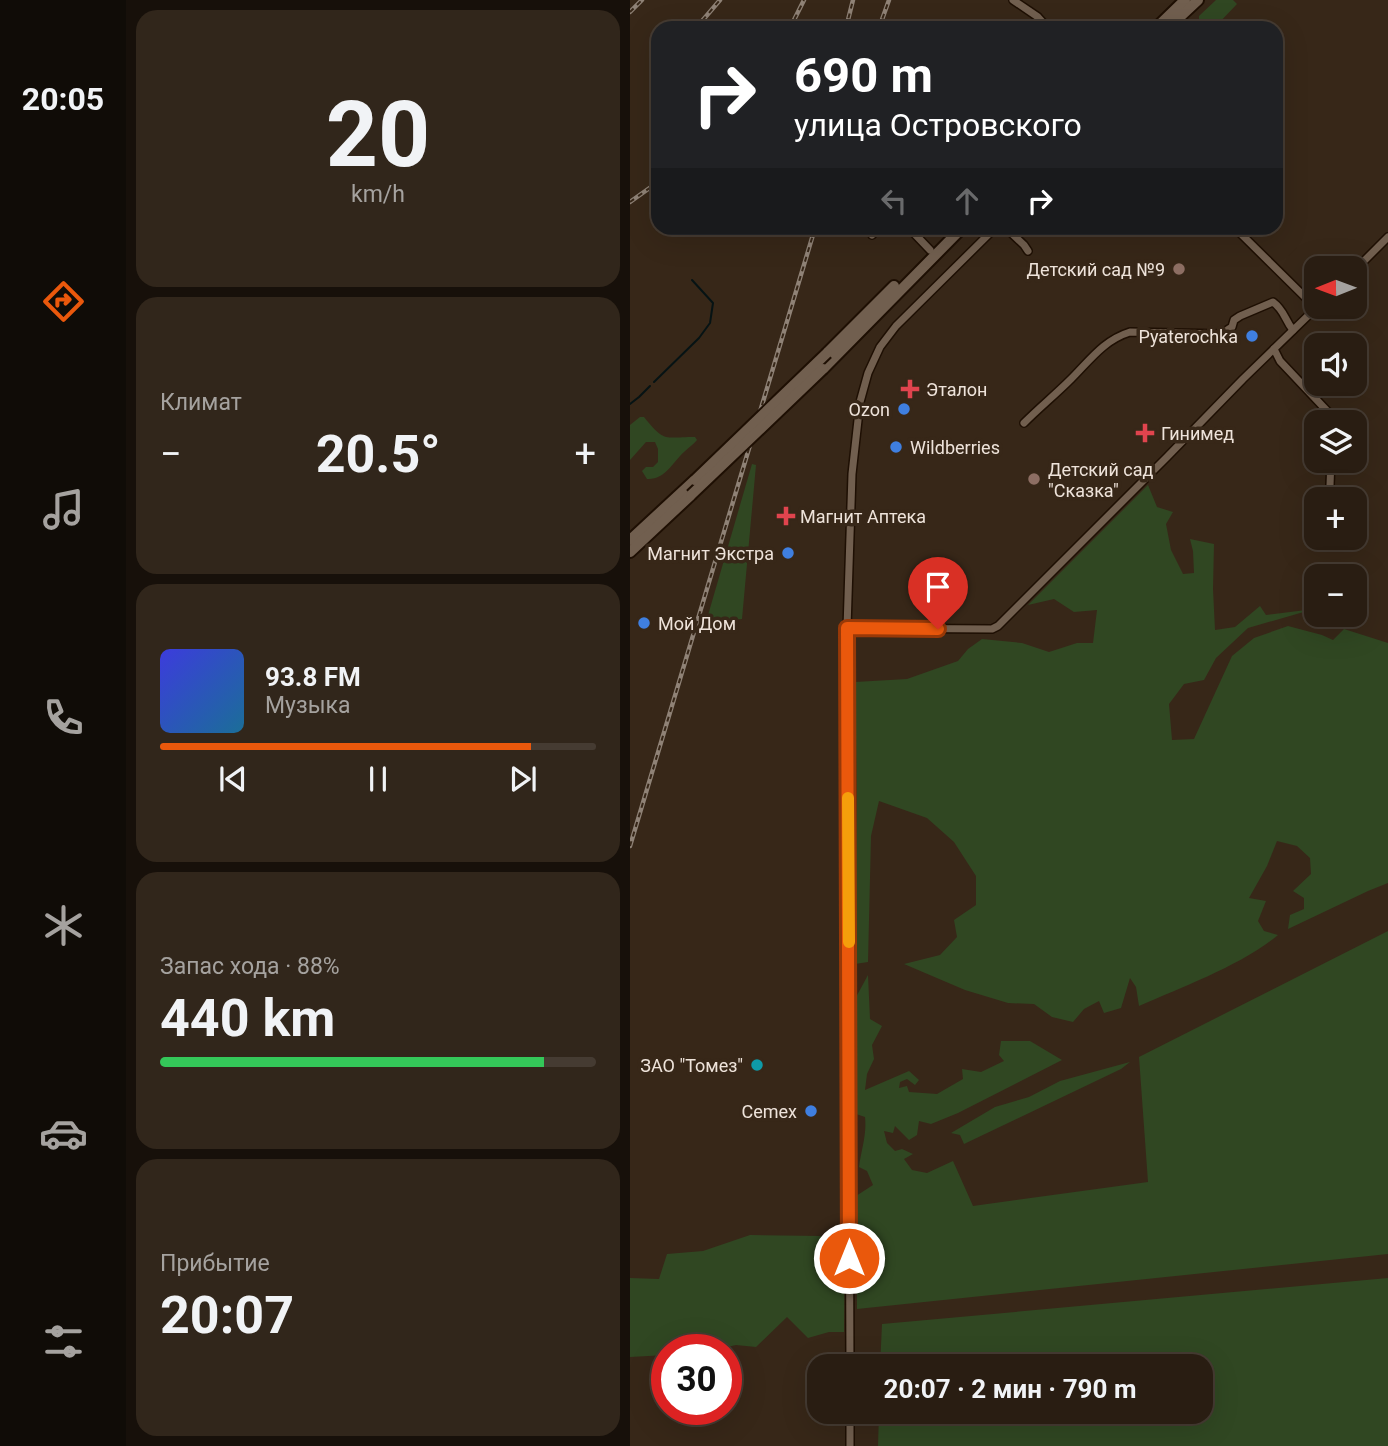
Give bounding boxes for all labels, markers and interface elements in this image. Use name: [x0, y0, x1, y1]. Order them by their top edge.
text: 690 m: [794, 47, 933, 104]
icon: right: [679, 49, 770, 140]
text: 20:05: [22, 80, 104, 118]
text: 20: [326, 82, 430, 188]
text: улица Островского: [794, 106, 1082, 144]
text: km/h: [351, 181, 405, 208]
icon: left: [875, 182, 913, 220]
icon: ahead: [948, 182, 986, 220]
icon: right: [1021, 182, 1059, 220]
north arrow: [1304, 256, 1367, 318]
map controls: [1304, 256, 1367, 627]
place label: Детский сад №9: [1027, 259, 1165, 280]
marker: Детский сад №9: [1171, 261, 1187, 277]
icon: directions: [39, 277, 88, 326]
place label: Pyaterochka: [1138, 326, 1238, 347]
marker: Pyaterochka: [1244, 328, 1260, 344]
button: sound: [1304, 333, 1367, 396]
marker: Эталон: [900, 379, 920, 399]
place label: Эталон: [926, 379, 988, 400]
text: Климат: [160, 389, 242, 416]
place label: Ozon: [849, 399, 890, 420]
marker: Ozon: [896, 401, 912, 417]
button: layers: [1304, 410, 1367, 473]
marker: Гинимед: [1135, 423, 1155, 443]
place label: Гинимед: [1161, 423, 1234, 444]
text: 20.5°: [316, 424, 441, 485]
text: −: [160, 432, 182, 476]
text: +: [574, 432, 596, 476]
place label: Wildberries: [910, 437, 1000, 458]
marker: Wildberries: [888, 439, 904, 455]
place label: Детский сад "Сказка": [1048, 459, 1154, 501]
marker: Детский сад "Сказка": [1026, 471, 1042, 487]
icon: music: [39, 485, 88, 534]
button: +: [1304, 487, 1367, 550]
place label: Магнит Аптека: [800, 506, 926, 527]
marker: Магнит Аптека: [778, 508, 794, 524]
place label: Магнит Экстра: [647, 543, 774, 564]
marker: Магнит Экстра: [780, 545, 796, 561]
pin: [908, 557, 968, 629]
button: −: [1304, 564, 1367, 627]
icon: arrive: [919, 568, 957, 606]
place label: Мой Дом: [658, 613, 736, 634]
marker: Мой Дом: [636, 615, 652, 631]
text: 93.8 FM: [265, 662, 361, 692]
text: Музыка: [265, 692, 350, 719]
icon: phone: [39, 693, 88, 742]
icon: previous: [214, 760, 252, 798]
icon: pause: [359, 760, 397, 798]
icon: next: [504, 760, 542, 798]
icon: climate: [39, 901, 88, 950]
text: Запас хода · 88%: [160, 953, 340, 980]
text: 440 km: [160, 988, 335, 1049]
place label: ЗАО "Томез": [640, 1055, 743, 1076]
marker: ЗАО "Томез": [749, 1057, 765, 1073]
place label: Cemex: [741, 1101, 797, 1122]
marker: Cemex: [803, 1103, 819, 1119]
icon: car: [39, 1109, 88, 1158]
position arrow: [812, 1221, 886, 1295]
text: Прибытие: [160, 1250, 270, 1277]
text: 20:07: [160, 1285, 294, 1346]
icon: filters: [39, 1317, 88, 1366]
speed limit sign: 30: [651, 1334, 742, 1425]
text: 20:07 · 2 мин · 790 m: [884, 1374, 1136, 1404]

